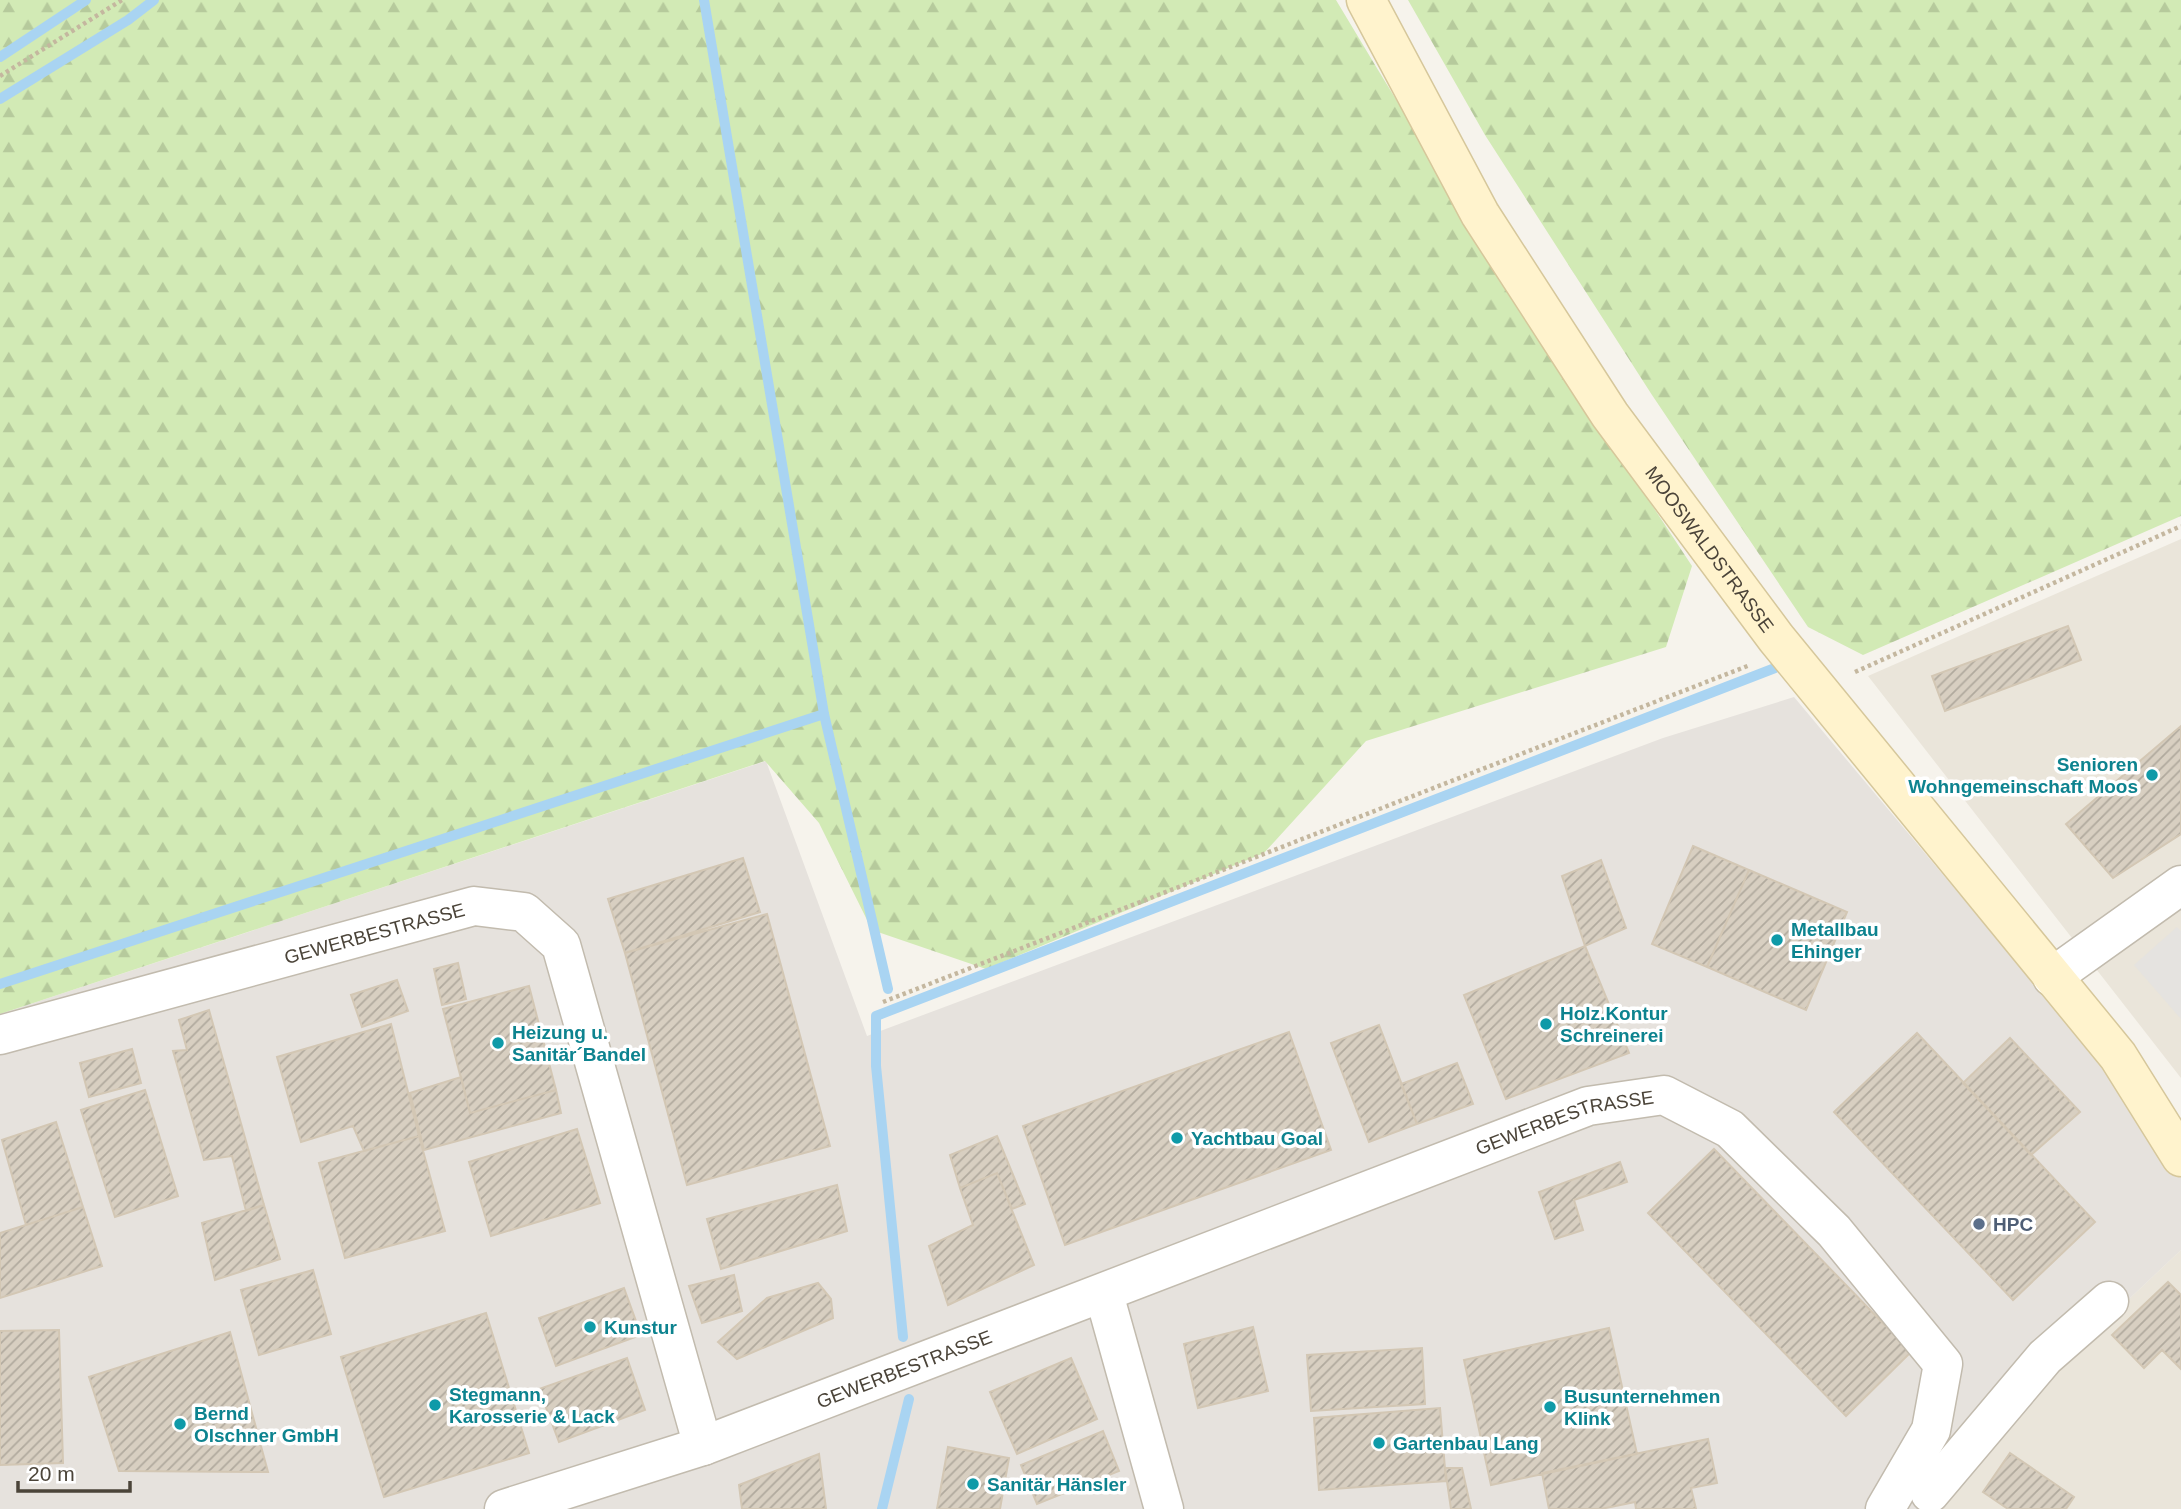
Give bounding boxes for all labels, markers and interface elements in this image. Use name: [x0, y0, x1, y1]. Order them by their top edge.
street label: MOOSWALDSTRASSE: [1641, 462, 1778, 636]
place label: Senioren Wohngemeinschaft Moos: [1908, 754, 2138, 797]
marker: Senioren Wohngemeinschaft Moos: [2144, 767, 2160, 783]
street label: GEWERBESTRASSE: [282, 899, 467, 968]
place label: Metallbau Ehinger: [1791, 919, 1879, 962]
marker: Metallbau Ehinger: [1769, 932, 1785, 948]
place label: Holz.Kontur Schreinerei: [1560, 1003, 1668, 1046]
marker: Holz.Kontur Schreinerei: [1538, 1016, 1554, 1032]
place label: Heizung u. Sanitär´Bandel: [512, 1022, 646, 1065]
marker: Heizung u. Sanitär´Bandel: [490, 1035, 506, 1051]
street label: GEWERBESTRASSE: [1473, 1087, 1655, 1159]
place label: Yachtbau Goal: [1191, 1128, 1323, 1149]
marker: Yachtbau Goal: [1169, 1130, 1185, 1146]
place label: HPC: [1993, 1214, 2033, 1235]
marker: HPC: [1971, 1216, 1987, 1232]
place label: Kunstur: [604, 1317, 677, 1338]
marker: Kunstur: [582, 1319, 598, 1335]
street label: GEWERBESTRASSE: [814, 1326, 995, 1412]
place label: Stegmann, Karosserie & Lack: [449, 1384, 615, 1427]
place label: Busunternehmen Klink: [1564, 1386, 1720, 1429]
marker: Stegmann, Karosserie & Lack: [427, 1397, 443, 1413]
marker: Busunternehmen Klink: [1542, 1399, 1558, 1415]
place label: Bernd Olschner GmbH: [194, 1403, 339, 1446]
marker: Bernd Olschner GmbH: [172, 1416, 188, 1432]
place label: Gartenbau Lang: [1393, 1433, 1539, 1454]
marker: Gartenbau Lang: [1371, 1435, 1387, 1451]
scale bar: [18, 1450, 130, 1494]
text: 20 m: [28, 1462, 75, 1485]
place label: Sanitär Hänsler: [987, 1474, 1127, 1495]
marker: Sanitär Hänsler: [965, 1476, 981, 1492]

